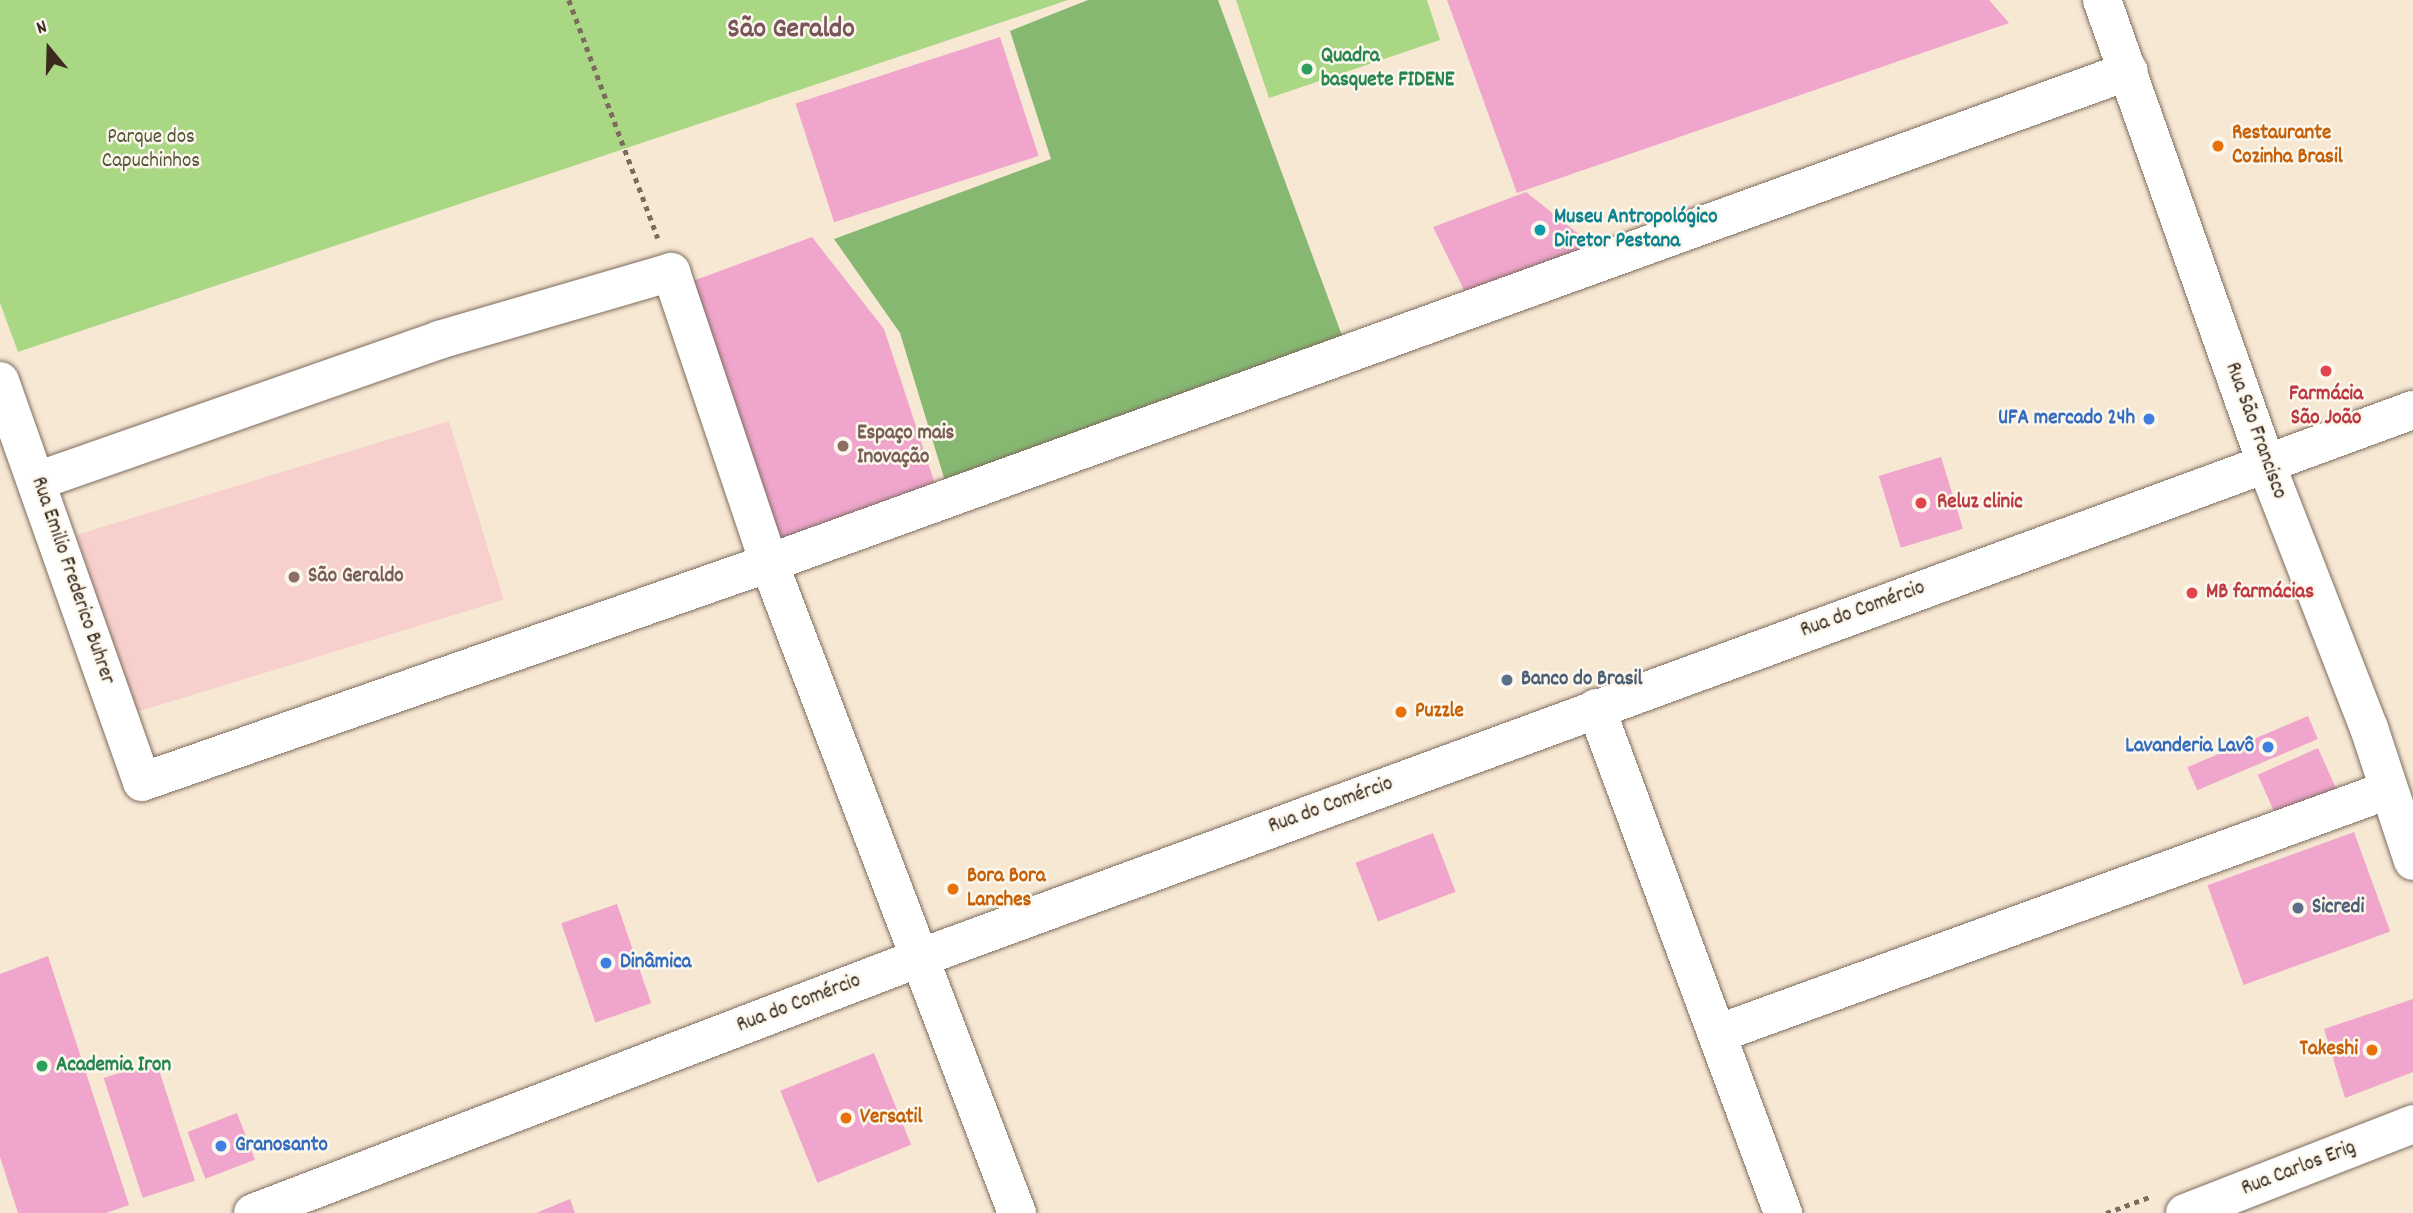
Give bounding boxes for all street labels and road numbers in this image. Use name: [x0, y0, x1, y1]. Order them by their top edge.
street label: Rua São Francisco: [2219, 359, 2291, 503]
street label: Rua Emilio Frederico Buhrer: [25, 474, 119, 688]
street label: Rua do Comércio: [1797, 576, 1929, 644]
street label: Rua do Comércio: [1265, 772, 1397, 840]
street label: Rua do Comércio: [734, 969, 864, 1039]
street label: Rua Carlos Erig: [2238, 1136, 2360, 1202]

